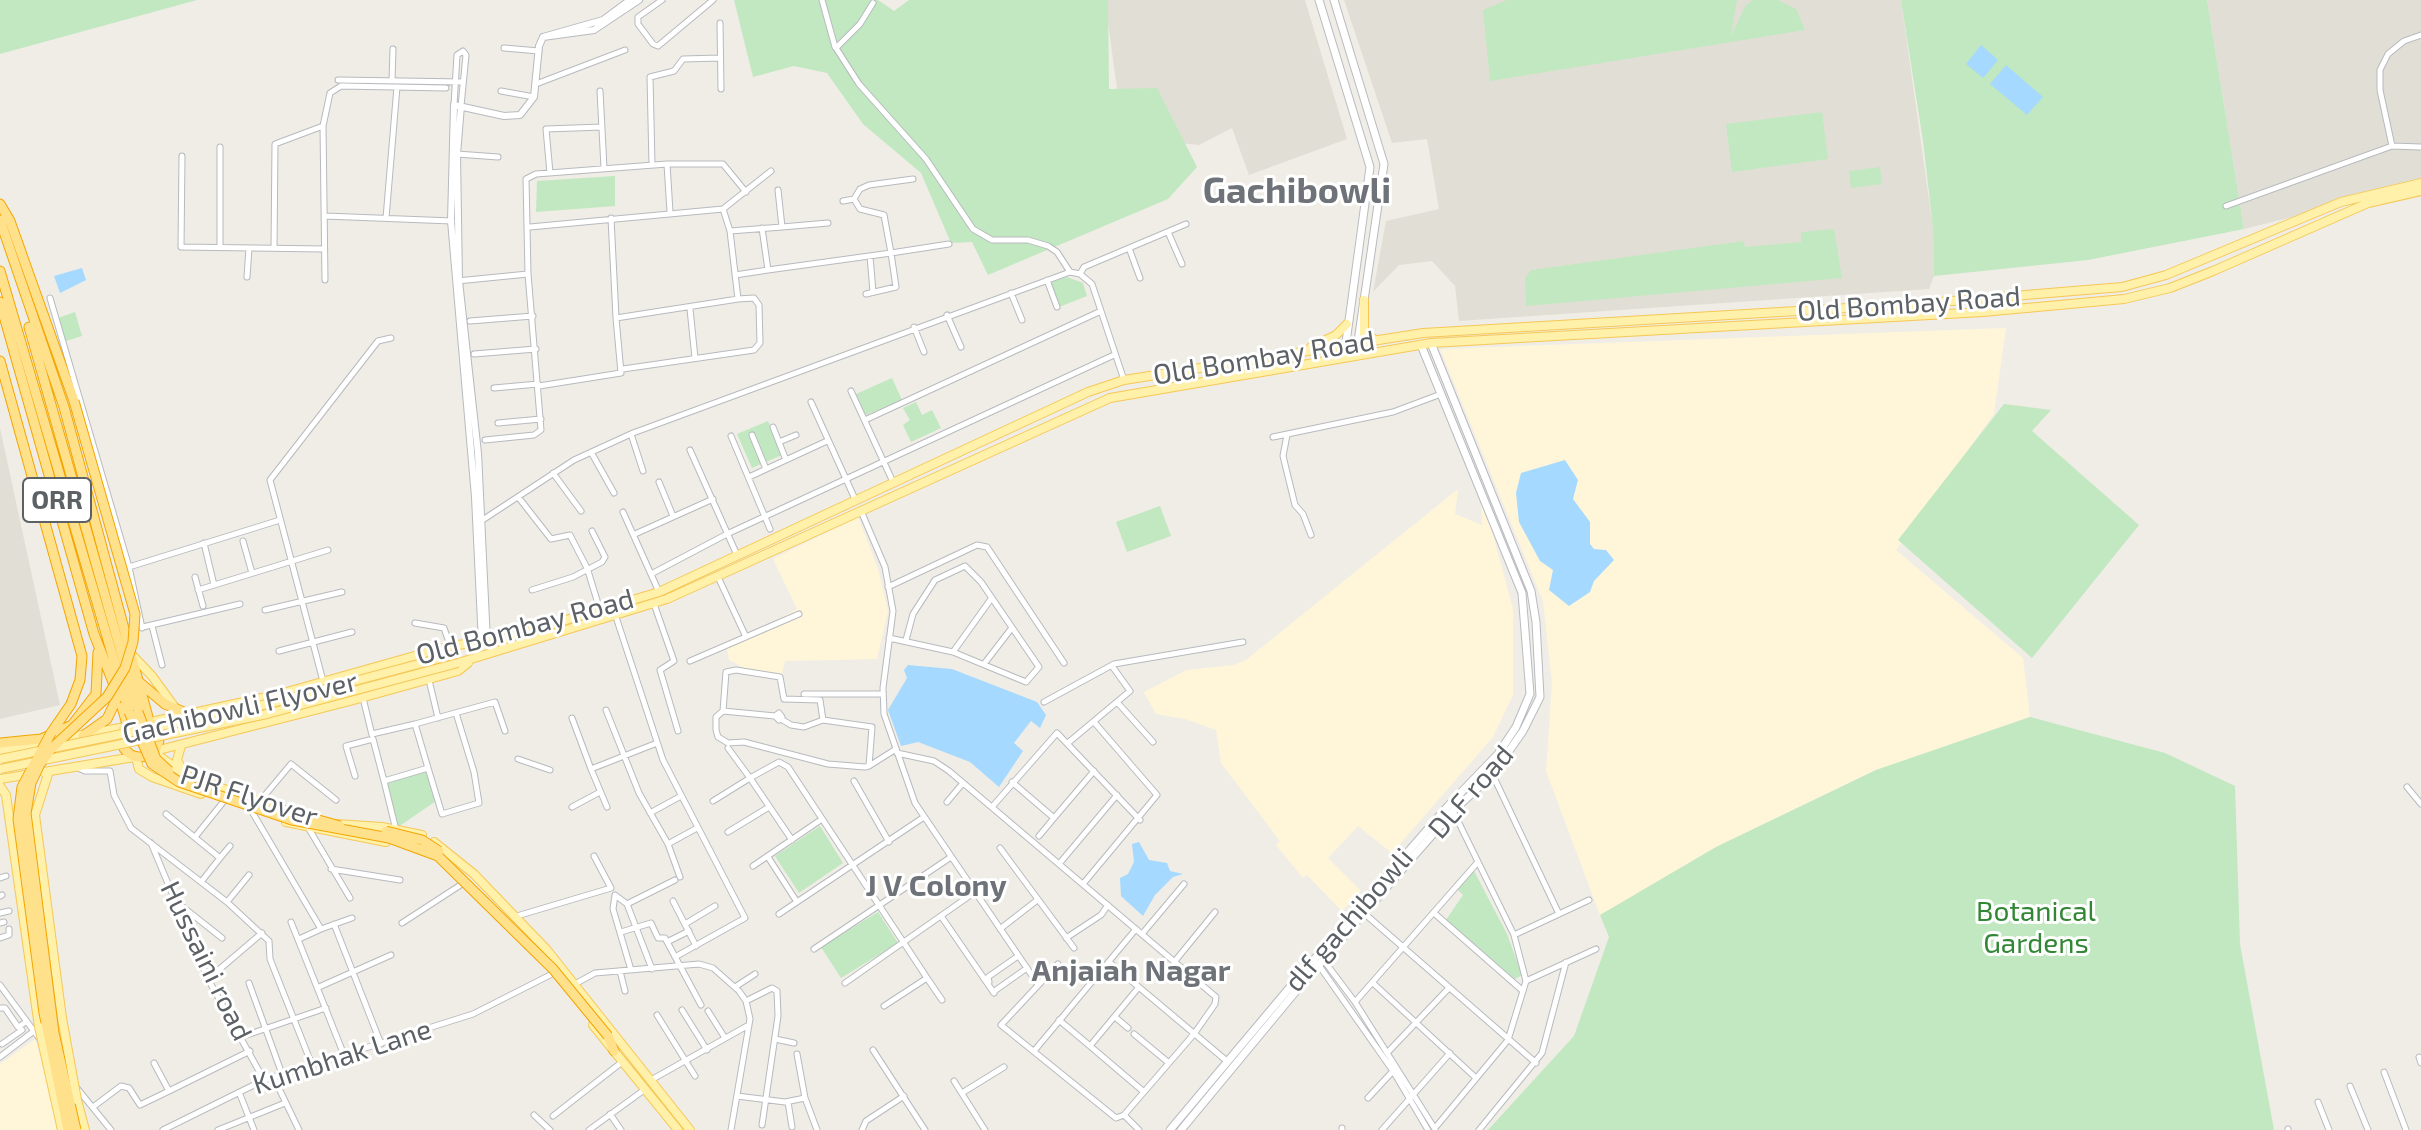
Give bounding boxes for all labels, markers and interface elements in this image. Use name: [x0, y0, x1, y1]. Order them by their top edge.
district label: Gachibowli: [1203, 169, 1391, 213]
street label: Old Bombay Road: [1796, 279, 2022, 329]
street label: Old Bombay Road: [1151, 324, 1377, 392]
road number: ORR: [23, 478, 91, 522]
street label: Old Bombay Road: [412, 582, 638, 672]
street label: Gachibowli Flyover: [119, 665, 361, 751]
street label: DLF road: [1421, 739, 1521, 845]
street label: PJR Flyover: [176, 758, 322, 834]
street label: dlf gachibowli: [1278, 841, 1420, 999]
district label: J V Colony: [865, 868, 1007, 904]
street label: Hussaini road: [153, 876, 259, 1046]
park label: Botanical Gardens: [1976, 895, 2096, 961]
district label: Anjaiah Nagar: [1032, 953, 1230, 989]
street label: Kumbhak Lane: [248, 1012, 436, 1102]

